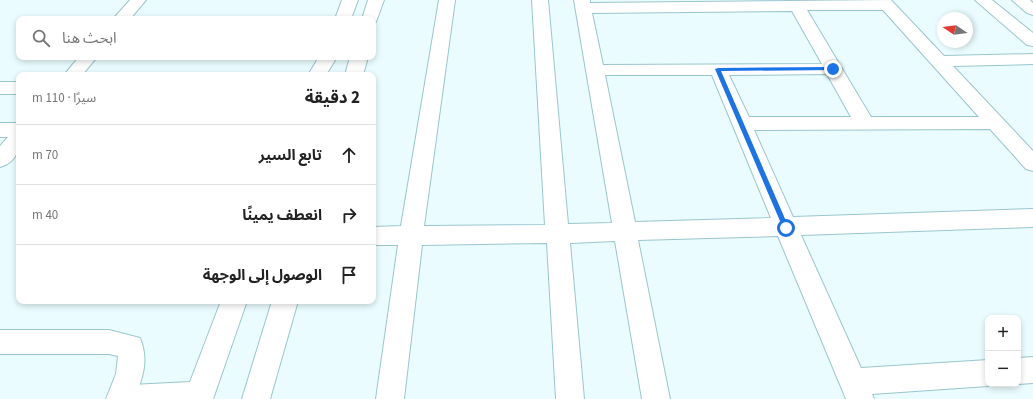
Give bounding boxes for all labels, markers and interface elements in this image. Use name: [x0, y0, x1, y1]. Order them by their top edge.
north arrow: [937, 12, 973, 48]
search box: [16, 16, 376, 60]
icon: search: [30, 27, 52, 49]
text: ابحث هنا: [62, 28, 117, 49]
route end: [824, 60, 842, 78]
text: 2 دقيقة: [305, 86, 360, 110]
text: سيرًا · 110 m: [32, 89, 96, 107]
icon: ahead: [338, 144, 360, 166]
text: تابع السير: [259, 145, 322, 166]
text: 70 m: [32, 146, 58, 164]
icon: right: [338, 204, 360, 226]
text: انعطف يمينًا: [242, 205, 322, 226]
text: 40 m: [32, 206, 58, 224]
route start: [777, 219, 795, 237]
icon: arrive: [338, 264, 360, 286]
text: الوصول إلى الوجهة: [203, 265, 322, 286]
map controls: [985, 315, 1021, 387]
button: +: [985, 315, 1021, 351]
button: −: [985, 351, 1021, 387]

